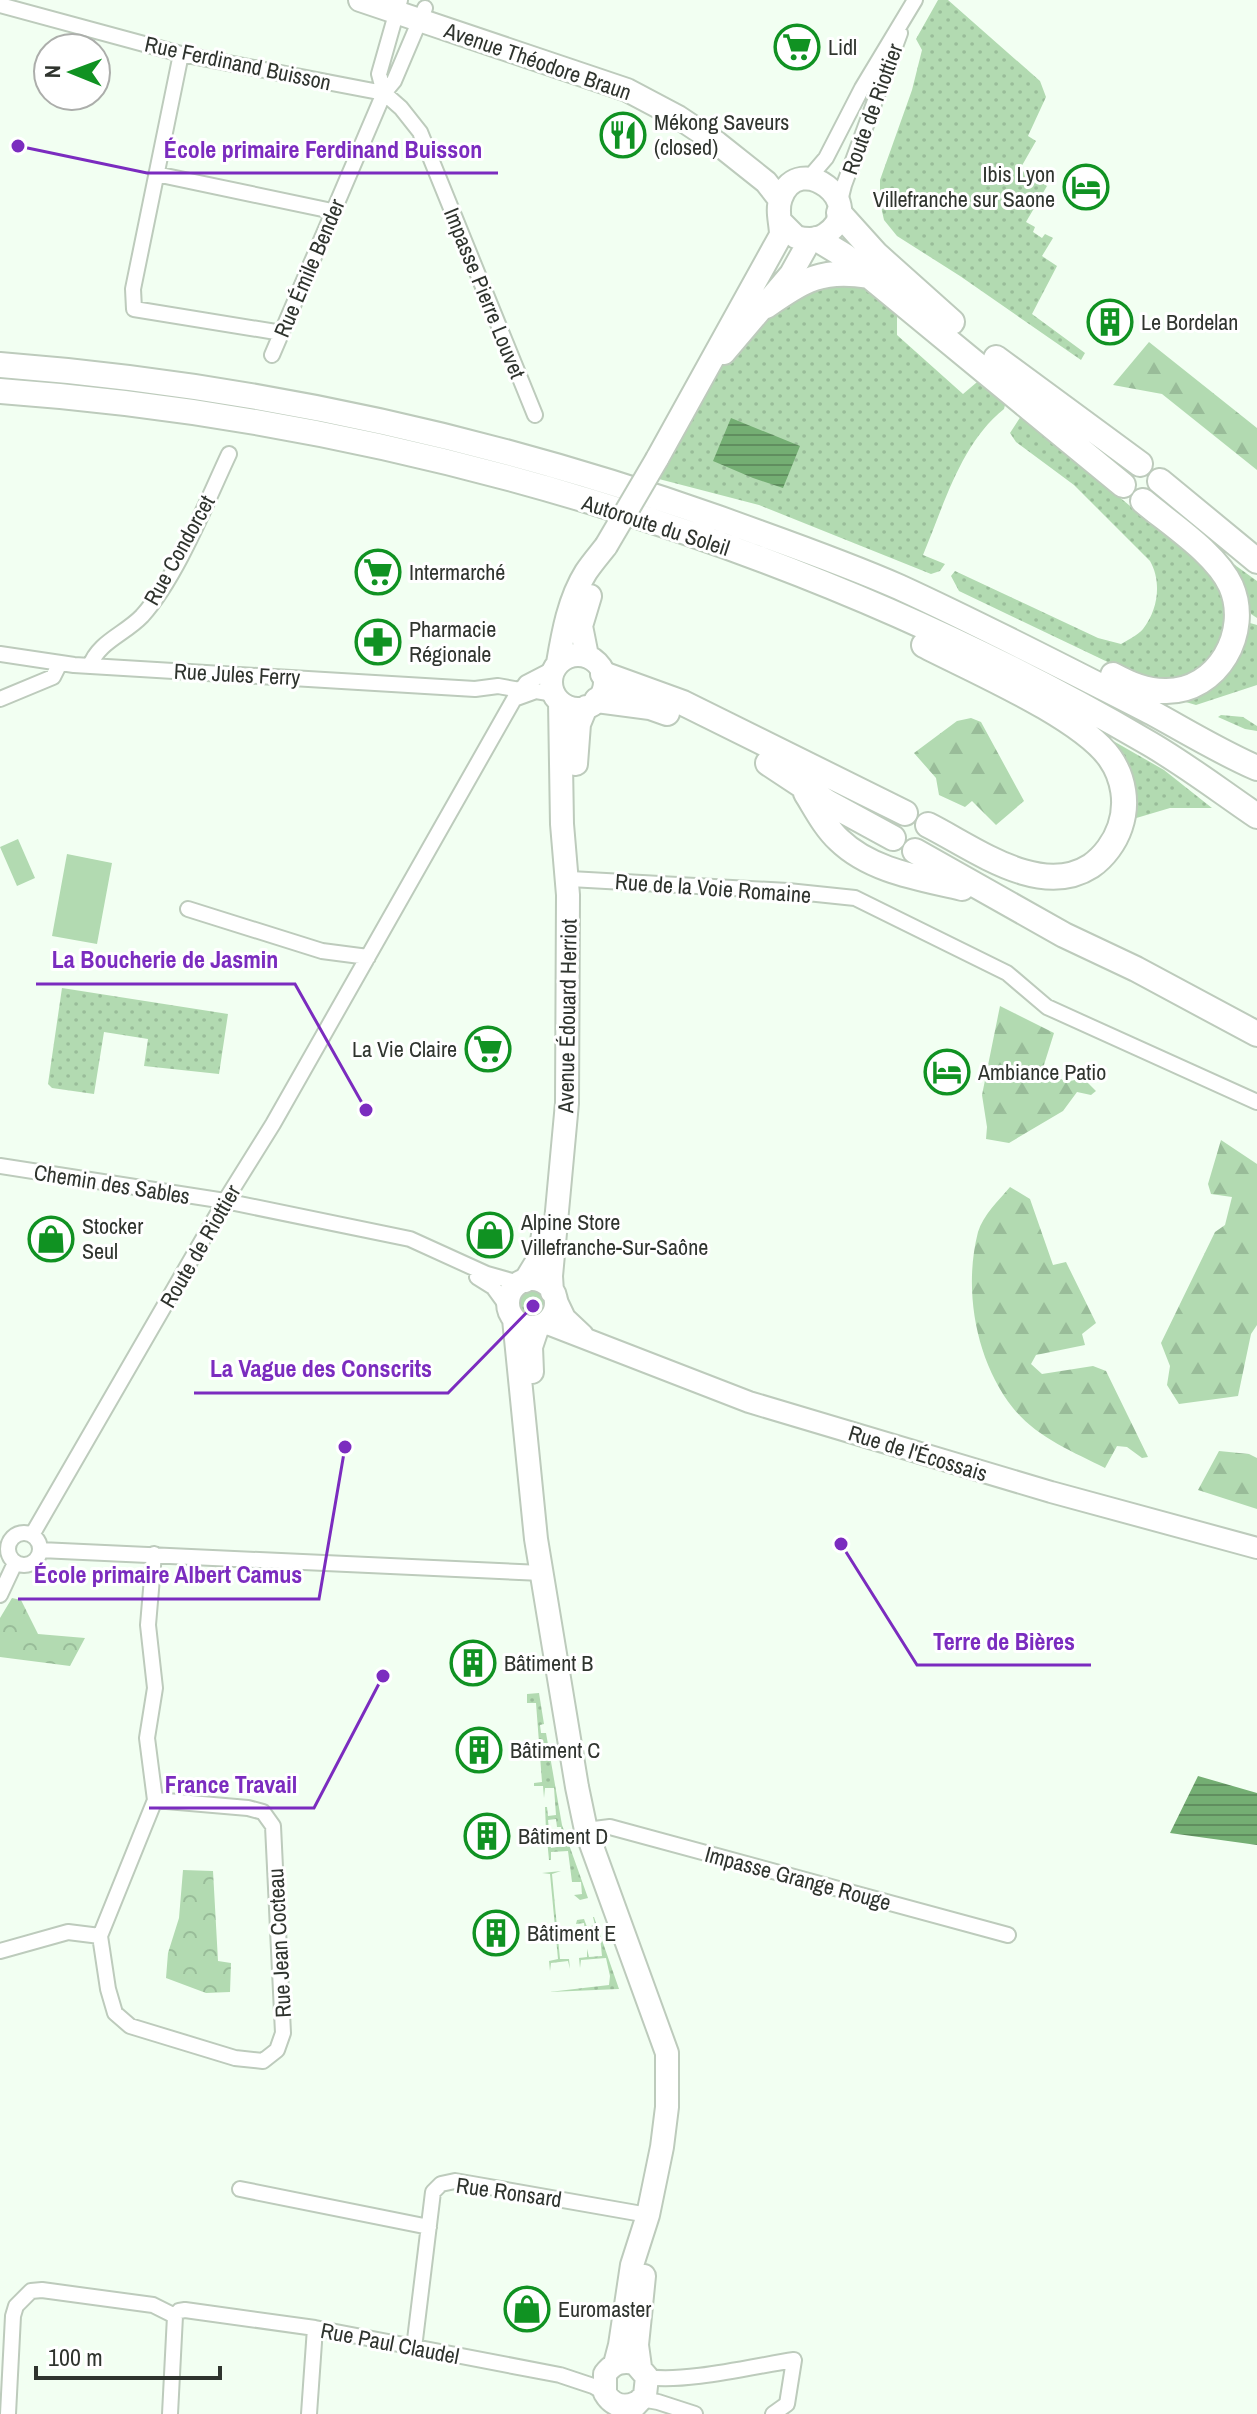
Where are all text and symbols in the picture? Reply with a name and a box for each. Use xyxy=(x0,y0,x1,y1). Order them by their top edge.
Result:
street label: Avenue Théodore Braun xyxy=(440,15,636,107)
supermarket icon: Lidl xyxy=(773,23,821,71)
street label: Rue Ferdinand Buisson xyxy=(142,29,334,97)
north arrow xyxy=(32,32,112,112)
place label: Lidl xyxy=(828,32,857,62)
street label: Route de Riottier xyxy=(834,39,910,179)
text: N xyxy=(37,65,67,78)
place label: Mékong Saveurs (closed) xyxy=(654,107,789,162)
restaurant icon: Mékong Saveurs (closed) xyxy=(599,111,647,159)
callout: École primaire Ferdinand Buisson xyxy=(147,125,498,173)
text: École primaire Ferdinand Buisson xyxy=(164,133,482,165)
place label: Ibis Lyon Villefranche sur Saone xyxy=(873,159,1055,214)
hotel icon: Ibis Lyon Villefranche sur Saone xyxy=(1062,163,1110,211)
street label: Rue Émile Bender xyxy=(266,194,352,342)
street label: Impasse Pierre Louvet xyxy=(437,203,533,383)
building icon: Le Bordelan xyxy=(1086,298,1134,346)
place label: Le Bordelan xyxy=(1141,307,1238,337)
street label: Autoroute du Soleil xyxy=(577,487,734,563)
street label: Rue Condorcet xyxy=(136,490,222,610)
supermarket icon: Intermarché xyxy=(354,548,402,596)
place label: Intermarché xyxy=(409,557,505,587)
place label: Pharmacie Régionale xyxy=(409,614,496,669)
pharmacy icon: Pharmacie Régionale xyxy=(354,618,402,666)
street label: Rue Jules Ferry xyxy=(173,656,301,692)
street label: Rue de la Voie Romaine xyxy=(614,866,812,910)
street label: Avenue Édouard Herriot xyxy=(550,919,584,1114)
callout: La Boucherie de Jasmin xyxy=(36,936,295,984)
text: La Boucherie de Jasmin xyxy=(52,943,278,975)
supermarket icon: La Vie Claire xyxy=(464,1025,512,1073)
place label: La Vie Claire xyxy=(352,1034,457,1064)
hotel icon: Ambiance Patio xyxy=(923,1048,971,1096)
place label: Ambiance Patio xyxy=(977,1057,1106,1087)
street label: Chemin des Sables xyxy=(32,1157,192,1211)
street label: Route de Riottier xyxy=(153,1179,247,1313)
place label: Alpine Store Villefranche-Sur-Saône xyxy=(520,1207,708,1262)
place label: Stocker Seul xyxy=(82,1211,143,1266)
shop icon: Alpine Store Villefranche-Sur-Saône xyxy=(466,1211,514,1259)
shop icon: Stocker Seul xyxy=(27,1215,75,1263)
callout: La Vague des Conscrits xyxy=(194,1345,448,1393)
text: La Vague des Conscrits xyxy=(210,1352,432,1384)
street label: Rue de l'Écossais xyxy=(845,1418,991,1488)
callout: École primaire Albert Camus xyxy=(18,1551,319,1599)
text: École primaire Albert Camus xyxy=(34,1558,302,1590)
callout: Terre de Bières xyxy=(917,1617,1091,1665)
text: Terre de Bières xyxy=(933,1625,1075,1657)
building icon: Bâtiment B xyxy=(449,1639,497,1687)
place label: Bâtiment B xyxy=(504,1648,593,1678)
building icon: Bâtiment C xyxy=(455,1726,503,1774)
place label: Bâtiment C xyxy=(510,1735,600,1765)
callout: France Travail xyxy=(149,1760,314,1808)
text: France Travail xyxy=(165,1768,297,1800)
building icon: Bâtiment D xyxy=(463,1812,511,1860)
place label: Bâtiment D xyxy=(518,1821,608,1851)
street label: Impasse Grange Rouge xyxy=(702,1839,894,1917)
street label: Rue Jean Cocteau xyxy=(260,1868,298,2018)
building icon: Bâtiment E xyxy=(472,1909,520,1957)
place label: Bâtiment E xyxy=(527,1918,616,1948)
street label: Rue Ronsard xyxy=(454,2170,564,2214)
shop icon: Euromaster xyxy=(503,2285,551,2333)
place label: Euromaster xyxy=(558,2294,651,2324)
street label: Rue Paul Claudel xyxy=(318,2315,462,2371)
scale bar xyxy=(36,2330,220,2380)
text: 100 m xyxy=(48,2341,103,2373)

